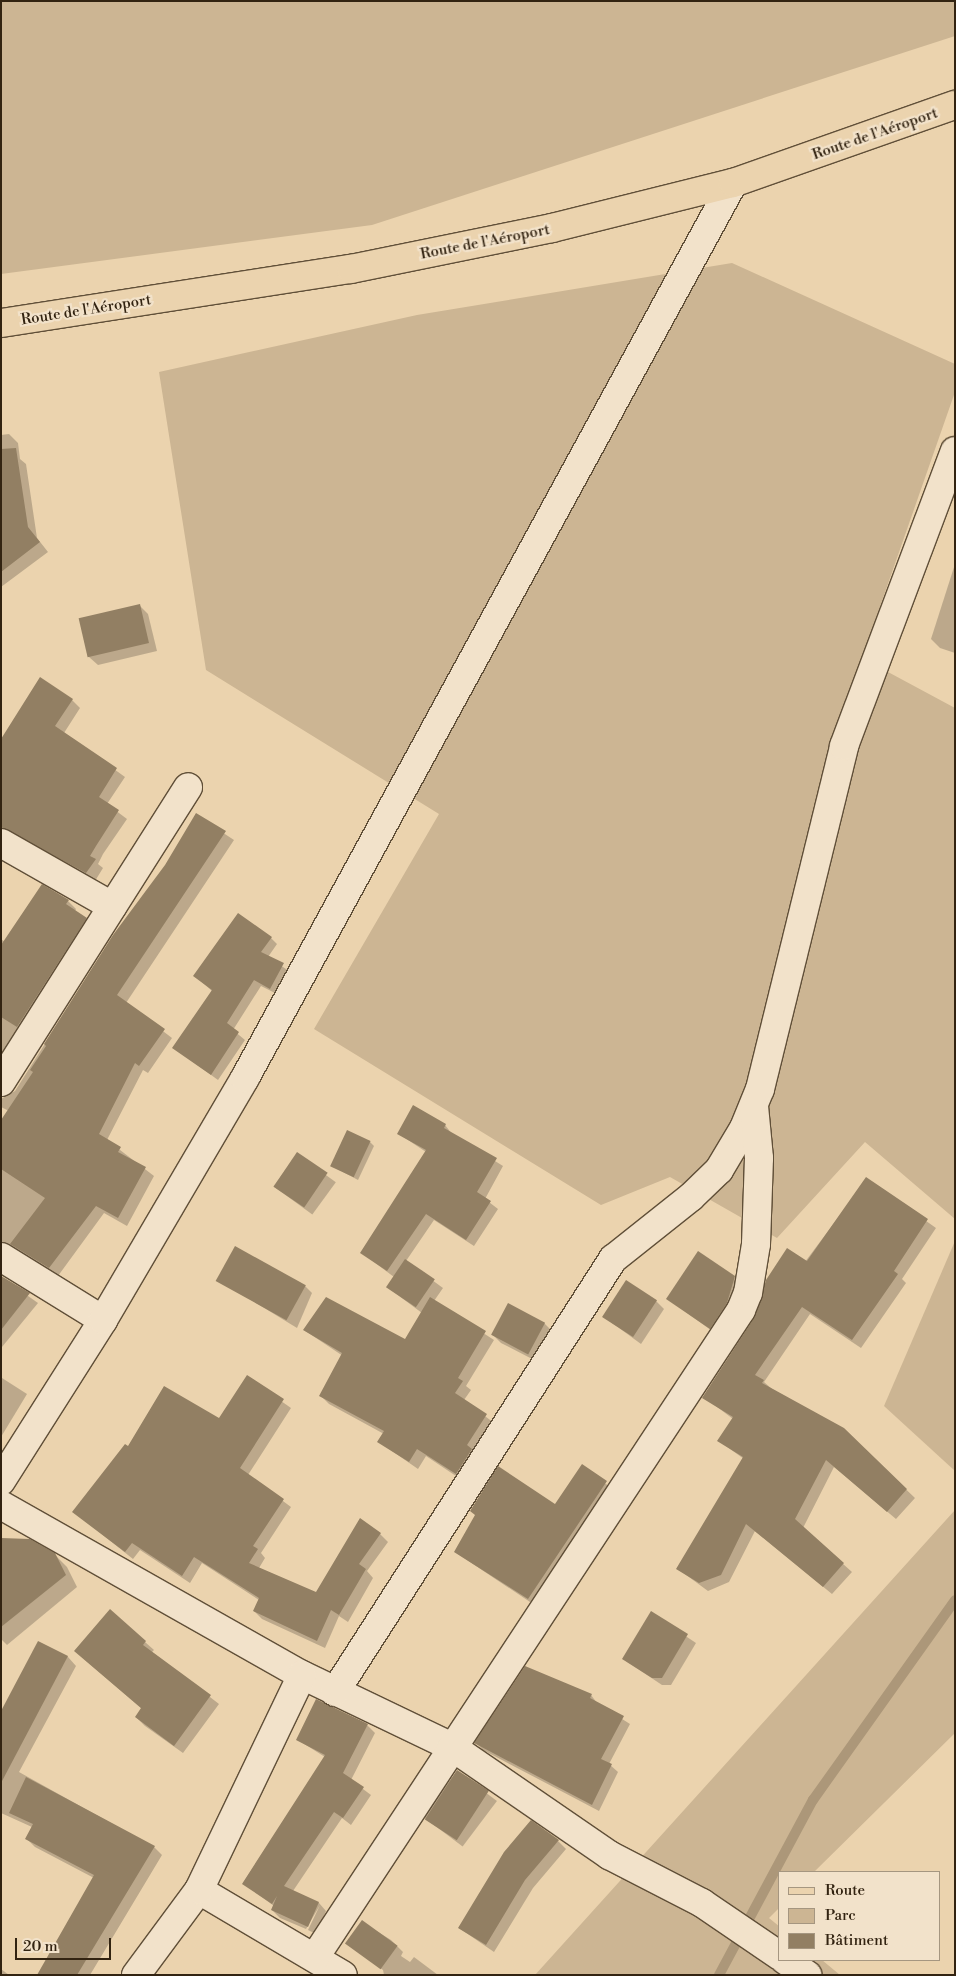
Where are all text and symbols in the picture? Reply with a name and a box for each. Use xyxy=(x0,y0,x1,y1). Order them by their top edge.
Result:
street label: Route de l'Aéroport xyxy=(810,104,940,164)
street label: Route de l'Aéroport xyxy=(419,221,551,263)
street label: Route de l'Aéroport xyxy=(20,291,152,329)
legend xyxy=(778,1871,941,1961)
text: Route xyxy=(825,1881,865,1900)
text: Parc xyxy=(825,1906,856,1925)
scale bar xyxy=(18,1928,114,1960)
text: Bâtiment xyxy=(825,1931,888,1950)
text: 20 m xyxy=(23,1937,58,1956)

